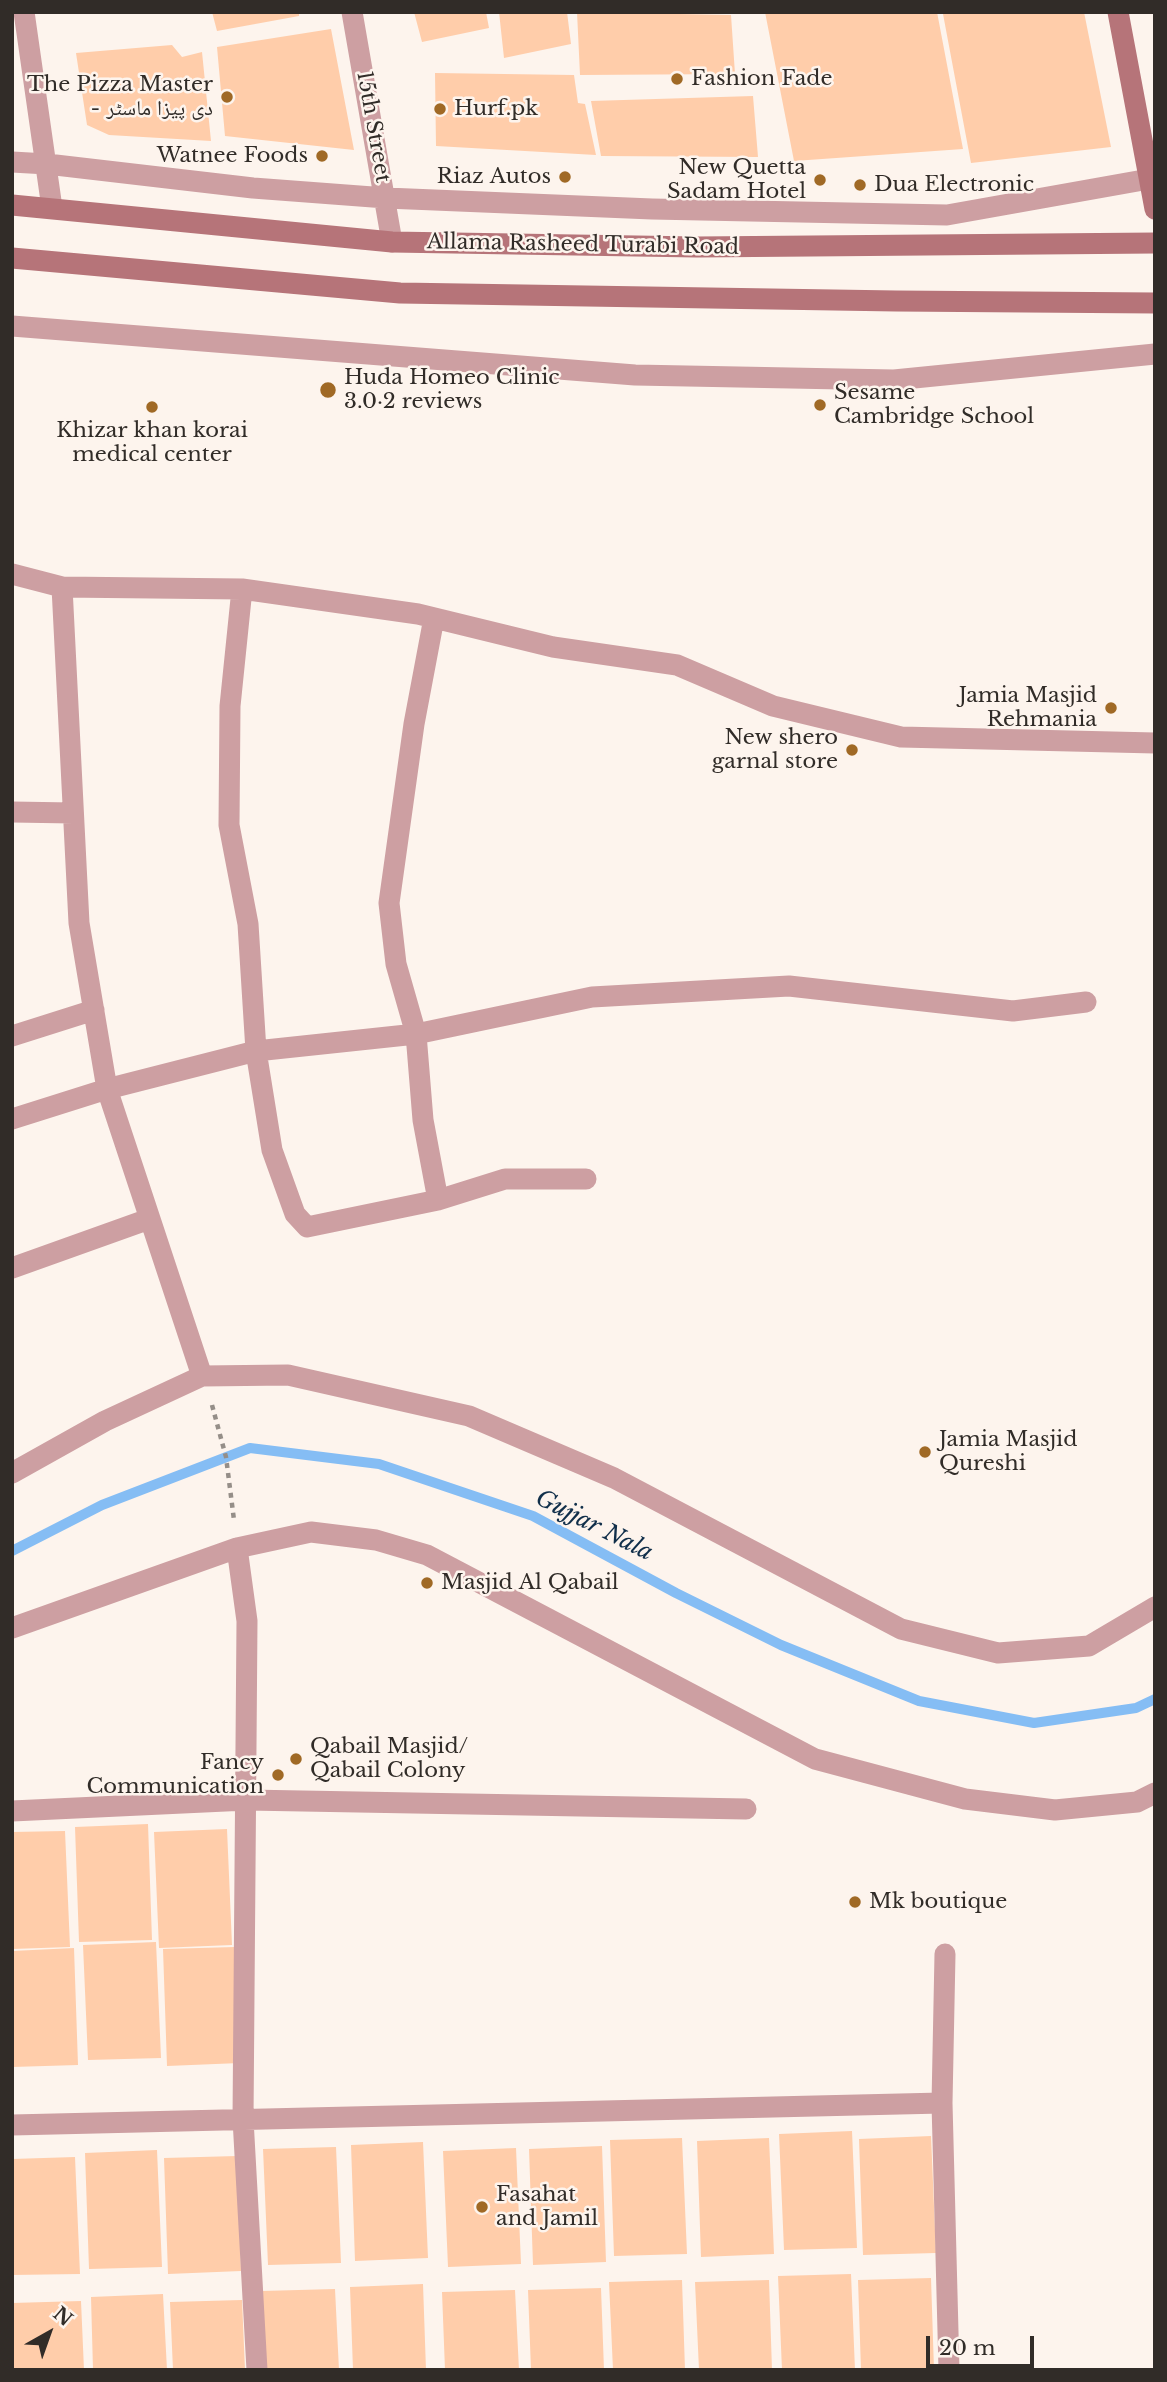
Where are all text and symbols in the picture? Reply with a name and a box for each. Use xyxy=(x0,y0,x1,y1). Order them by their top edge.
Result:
place label: Fashion Fade xyxy=(691,66,832,92)
street label: 15th Street xyxy=(351,69,395,185)
marker: Fashion Fade xyxy=(669,71,685,87)
place label: The Pizza Master - دی پیزا ماسٹر xyxy=(27,72,213,122)
marker: The Pizza Master - دی پیزا ماسٹر xyxy=(219,89,235,105)
place label: Hurf.pk xyxy=(454,96,538,122)
marker: Hurf.pk xyxy=(432,101,448,117)
place label: Watnee Foods xyxy=(157,143,308,169)
marker: Watnee Foods xyxy=(314,148,330,164)
place label: New Quetta Sadam Hotel xyxy=(667,155,806,205)
place label: Riaz Autos xyxy=(437,164,551,190)
marker: Riaz Autos xyxy=(557,169,573,185)
marker: New Quetta Sadam Hotel xyxy=(812,172,828,188)
place label: Dua Electronic xyxy=(874,172,1034,198)
marker: Dua Electronic xyxy=(852,177,868,193)
street label: Allama Rasheed Turabi Road xyxy=(427,230,739,260)
place label: Huda Homeo Clinic 3.0·2 reviews xyxy=(344,365,560,415)
marker: Huda Homeo Clinic 3.0·2 reviews xyxy=(318,380,338,400)
place label: Sesame Cambridge School xyxy=(834,380,1034,430)
marker: Sesame Cambridge School xyxy=(812,397,828,413)
marker: Khizar khan korai medical center xyxy=(144,399,160,415)
place label: Khizar khan korai medical center xyxy=(56,418,248,468)
place label: Jamia Masjid Rehmania xyxy=(959,683,1097,733)
marker: Jamia Masjid Rehmania xyxy=(1103,700,1119,716)
place label: New shero garnal store xyxy=(712,725,838,775)
marker: New shero garnal store xyxy=(844,742,860,758)
place label: Jamia Masjid Qureshi xyxy=(939,1427,1077,1477)
marker: Jamia Masjid Qureshi xyxy=(917,1444,933,1460)
water label: Gujjar Nala xyxy=(531,1485,657,1567)
place label: Masjid Al Qabail xyxy=(441,1570,619,1596)
marker: Masjid Al Qabail xyxy=(419,1575,435,1591)
place label: Qabail Masjid/ Qabail Colony xyxy=(310,1734,468,1784)
place label: Fancy Communication xyxy=(86,1750,264,1800)
marker: Qabail Masjid/ Qabail Colony xyxy=(288,1751,304,1767)
marker: Fancy Communication xyxy=(270,1767,286,1783)
place label: Mk boutique xyxy=(869,1889,1007,1915)
marker: Mk boutique xyxy=(847,1894,863,1910)
place label: Fasahat and Jamil xyxy=(496,2182,598,2232)
marker: Fasahat and Jamil xyxy=(474,2199,490,2215)
north arrow xyxy=(14,2298,84,2368)
text: N xyxy=(49,2302,77,2331)
scale bar xyxy=(929,2322,1038,2366)
text: 20 m xyxy=(939,2335,996,2361)

